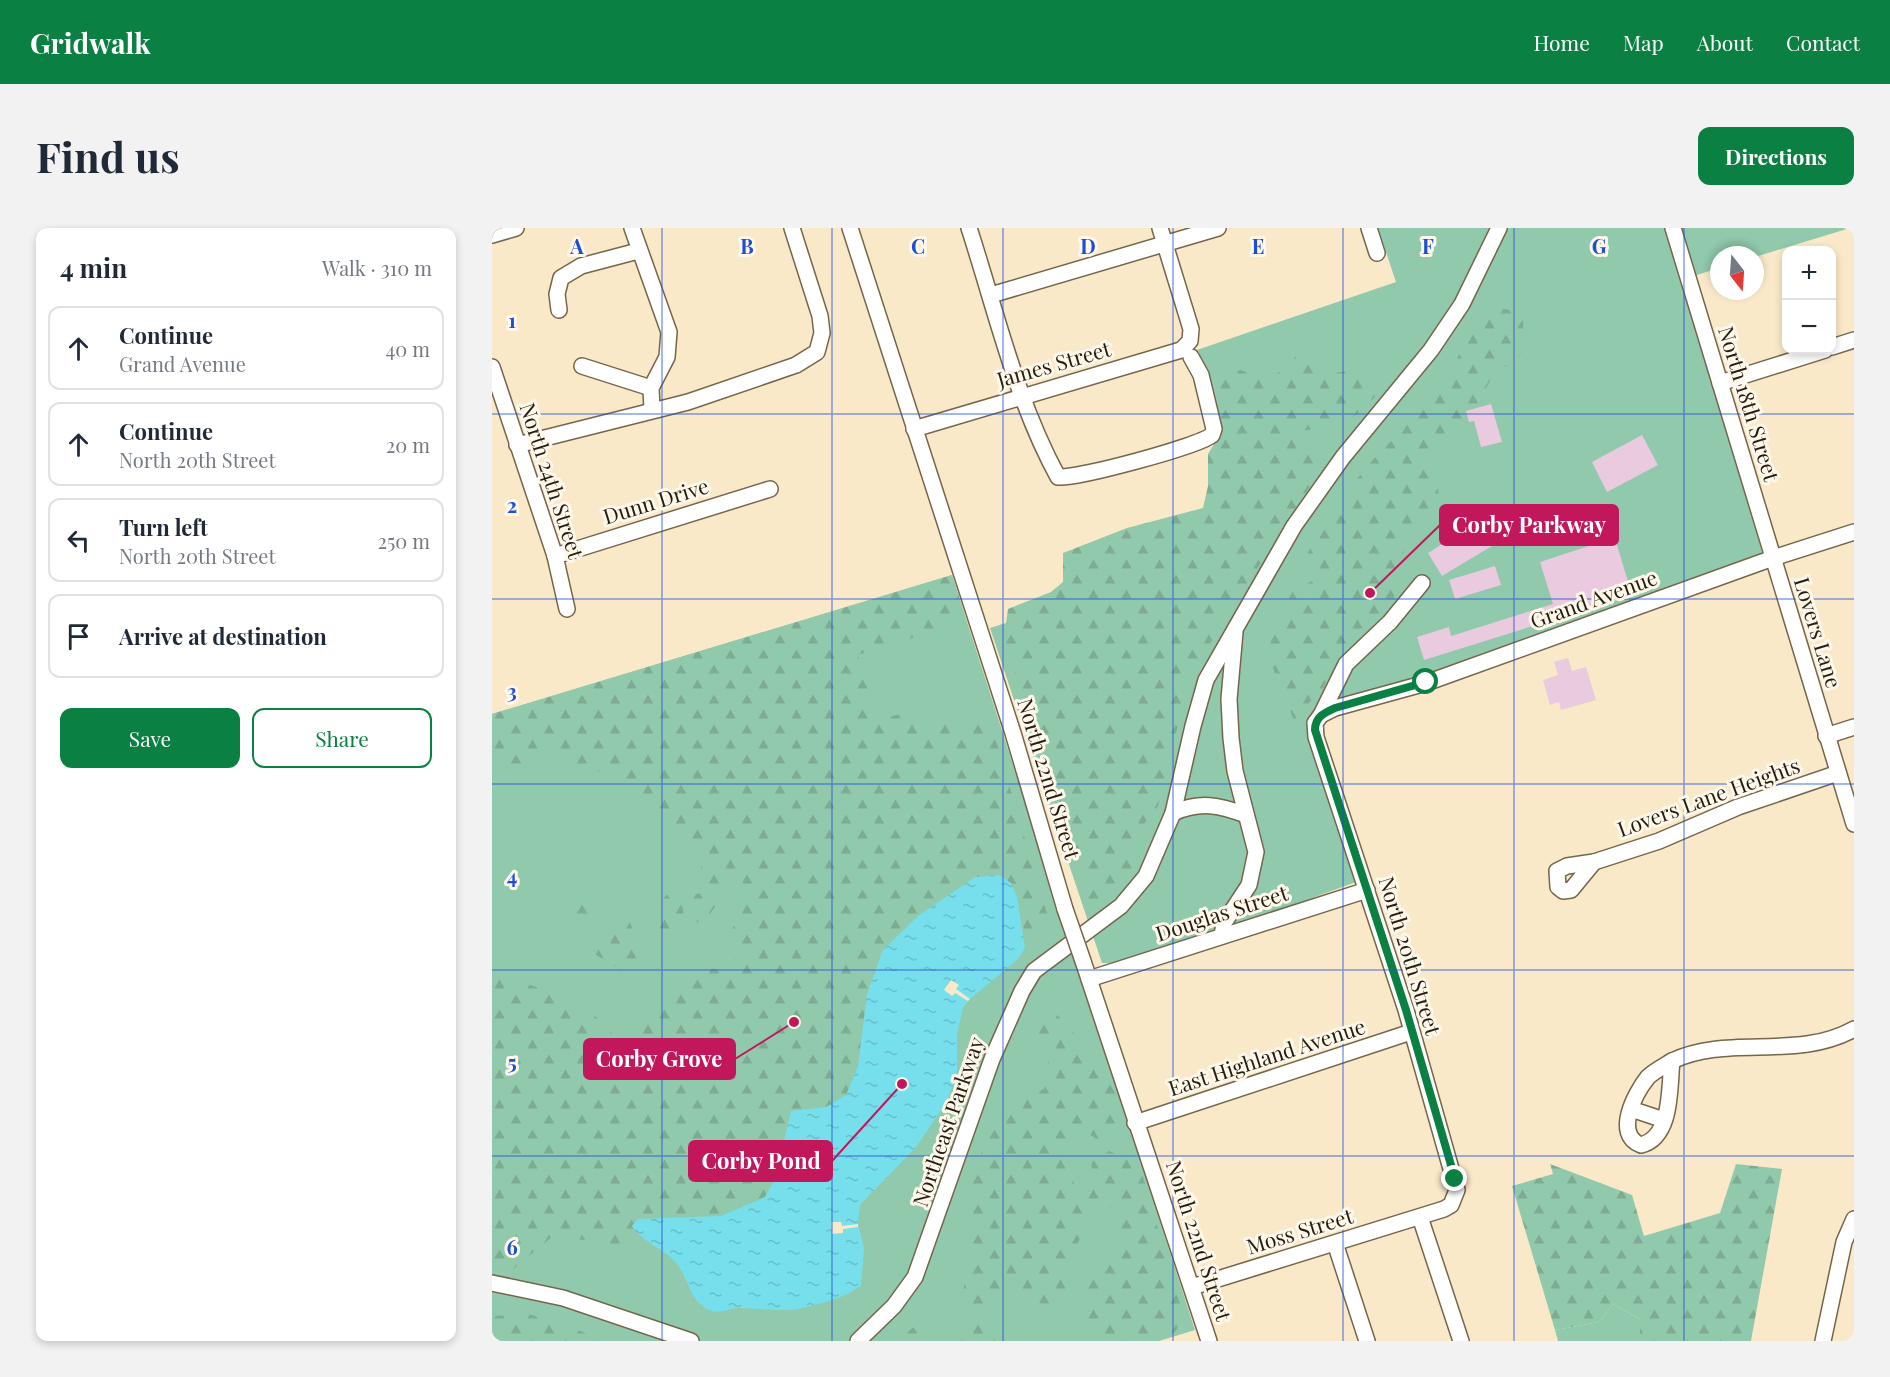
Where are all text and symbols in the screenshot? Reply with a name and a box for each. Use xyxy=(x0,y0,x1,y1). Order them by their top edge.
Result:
text: Gridwalk xyxy=(30,24,151,61)
text: Home xyxy=(1534,28,1590,56)
text: Map xyxy=(1623,28,1664,56)
text: About xyxy=(1697,28,1753,56)
text: Contact xyxy=(1786,28,1860,56)
button: Directions xyxy=(1698,127,1854,185)
text: Find us xyxy=(36,128,180,184)
text: A xyxy=(569,232,584,259)
text: B xyxy=(740,232,754,259)
text: C xyxy=(911,232,925,259)
text: D xyxy=(1080,232,1096,259)
text: E xyxy=(1252,232,1264,259)
text: F xyxy=(1422,232,1434,259)
text: G xyxy=(1592,232,1607,259)
north arrow xyxy=(1710,246,1764,300)
map controls xyxy=(1782,246,1836,354)
button: + xyxy=(1782,246,1836,300)
text: 4 min xyxy=(60,250,127,285)
text: Walk · 310 m xyxy=(322,254,432,281)
button: − xyxy=(1782,300,1836,354)
text: 1 xyxy=(508,306,516,333)
text: Continue xyxy=(119,320,213,350)
street label: North 18th Street xyxy=(1713,323,1787,485)
icon: ahead xyxy=(62,332,95,365)
street label: James Street xyxy=(992,333,1114,393)
text: 40 m xyxy=(385,335,430,362)
text: Grand Avenue xyxy=(119,350,246,377)
street label: North 24th Street xyxy=(515,399,591,562)
text: Continue xyxy=(119,416,213,446)
icon: ahead xyxy=(62,428,95,461)
text: 20 m xyxy=(386,431,430,458)
text: North 20th Street xyxy=(119,446,276,473)
street label: Dunn Drive xyxy=(599,471,712,529)
text: 2 xyxy=(507,491,517,518)
callout: Corby Parkway xyxy=(1440,505,1618,545)
text: Corby Parkway xyxy=(1452,509,1606,539)
text: Turn left xyxy=(119,512,208,542)
icon: left xyxy=(62,524,95,557)
text: 250 m xyxy=(377,527,430,554)
text: North 20th Street xyxy=(119,542,276,569)
street label: Grand Avenue xyxy=(1526,562,1661,634)
street label: Lovers Lane xyxy=(1789,574,1849,691)
icon: arrive xyxy=(62,620,95,653)
text: Arrive at destination xyxy=(119,621,327,651)
route start xyxy=(1412,668,1438,694)
text: 3 xyxy=(507,677,517,704)
street label: North 22nd Street xyxy=(1012,695,1088,863)
button: Save xyxy=(60,708,240,768)
button: Share xyxy=(252,708,432,768)
street label: Lovers Lane Heights xyxy=(1613,750,1803,842)
text: 4 xyxy=(507,862,517,889)
street label: North 20th Street xyxy=(1373,873,1448,1039)
street label: Douglas Street xyxy=(1152,877,1292,947)
street label: East Highland Avenue xyxy=(1164,1011,1368,1101)
street label: Northeast Parkway xyxy=(905,1032,989,1210)
callout: Corby Grove xyxy=(584,1039,735,1079)
text: Corby Grove xyxy=(596,1043,722,1073)
text: 5 xyxy=(507,1048,517,1075)
callout: Corby Pond xyxy=(689,1141,832,1181)
text: Corby Pond xyxy=(701,1145,821,1175)
street label: North 22nd Street xyxy=(1161,1157,1239,1325)
route end xyxy=(1441,1165,1467,1191)
street label: Moss Street xyxy=(1243,1200,1357,1260)
text: 6 xyxy=(506,1233,518,1260)

